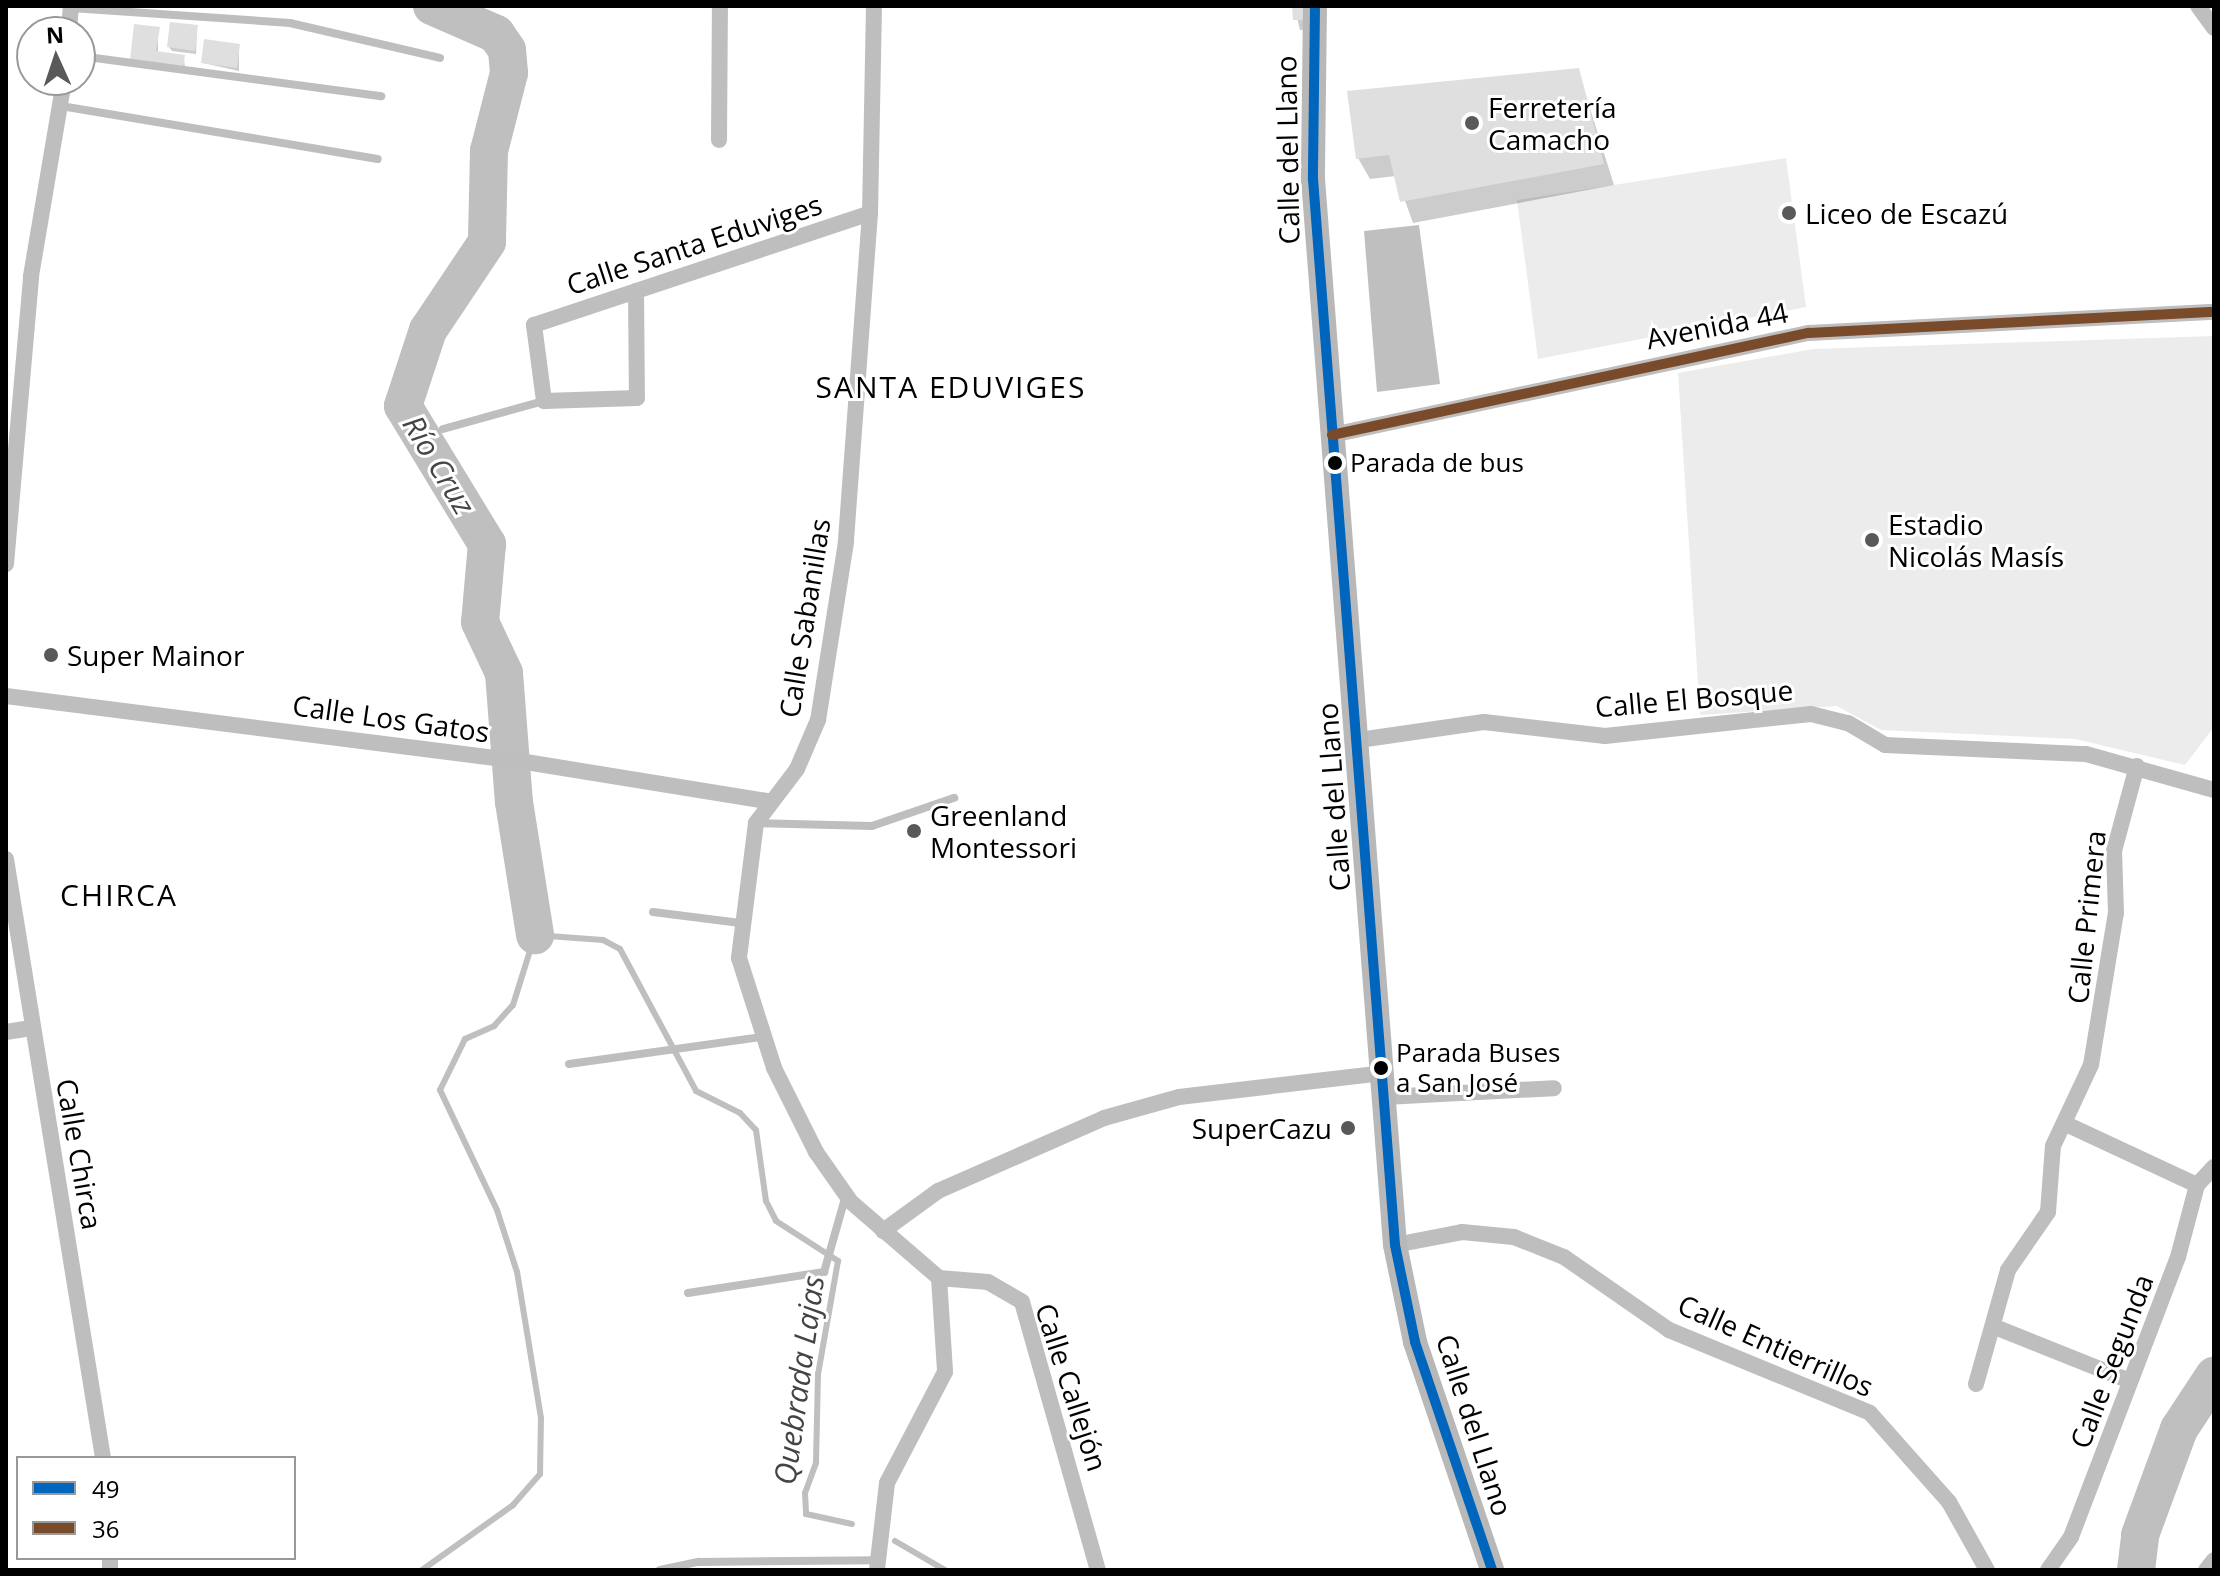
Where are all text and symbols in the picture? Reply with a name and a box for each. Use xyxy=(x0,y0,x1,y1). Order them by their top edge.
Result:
north arrow xyxy=(16,16,96,96)
text: N xyxy=(45,19,65,49)
street label: Calle del Llano xyxy=(1269,55,1305,245)
place label: Ferretería Camacho xyxy=(1488,90,1617,156)
marker: Ferretería Camacho xyxy=(1463,114,1481,132)
street label: Calle Santa Eduviges xyxy=(562,187,826,301)
place label: Liceo de Escazú xyxy=(1805,196,2008,230)
marker: Liceo de Escazú xyxy=(1780,204,1798,222)
street label: Avenida 44 xyxy=(1643,295,1791,355)
district label: SANTA EDUVIGES xyxy=(816,369,1086,405)
water label: Río Cruz xyxy=(395,409,483,521)
place label: Parada de bus xyxy=(1350,447,1524,479)
marker: Parada de bus xyxy=(1327,455,1343,471)
place label: Estadio Nicolás Masís xyxy=(1888,507,2064,573)
street label: Calle Sabanillas xyxy=(772,516,836,720)
marker: Estadio Nicolás Masís xyxy=(1863,531,1881,549)
place label: Super Mainor xyxy=(67,638,244,672)
marker: Super Mainor xyxy=(42,646,60,664)
street label: Calle El Bosque xyxy=(1594,673,1794,723)
street label: Calle Los Gatos xyxy=(290,688,492,748)
street label: Calle del Llano xyxy=(1310,702,1356,892)
place label: Greenland Montessori xyxy=(930,798,1077,864)
marker: Greenland Montessori xyxy=(905,822,923,840)
street label: Calle Primera xyxy=(2060,829,2112,1005)
district label: CHIRCA xyxy=(60,877,178,913)
place label: Parada Buses a San José xyxy=(1396,1037,1560,1098)
marker: Parada Buses a San José xyxy=(1373,1060,1389,1076)
street label: Calle Chirca xyxy=(50,1076,110,1232)
place label: SuperCazu xyxy=(1192,1111,1332,1145)
marker: SuperCazu xyxy=(1339,1119,1357,1137)
street label: Calle Segunda xyxy=(2062,1269,2160,1453)
water label: Quebrada Lajas xyxy=(766,1273,832,1487)
street label: Calle Entierrillos xyxy=(1673,1287,1879,1403)
street label: Calle Callejón xyxy=(1029,1299,1115,1475)
street label: Calle del Llano xyxy=(1430,1330,1520,1520)
legend xyxy=(16,1456,296,1560)
text: 49 xyxy=(92,1472,119,1505)
text: 36 xyxy=(92,1512,119,1545)

